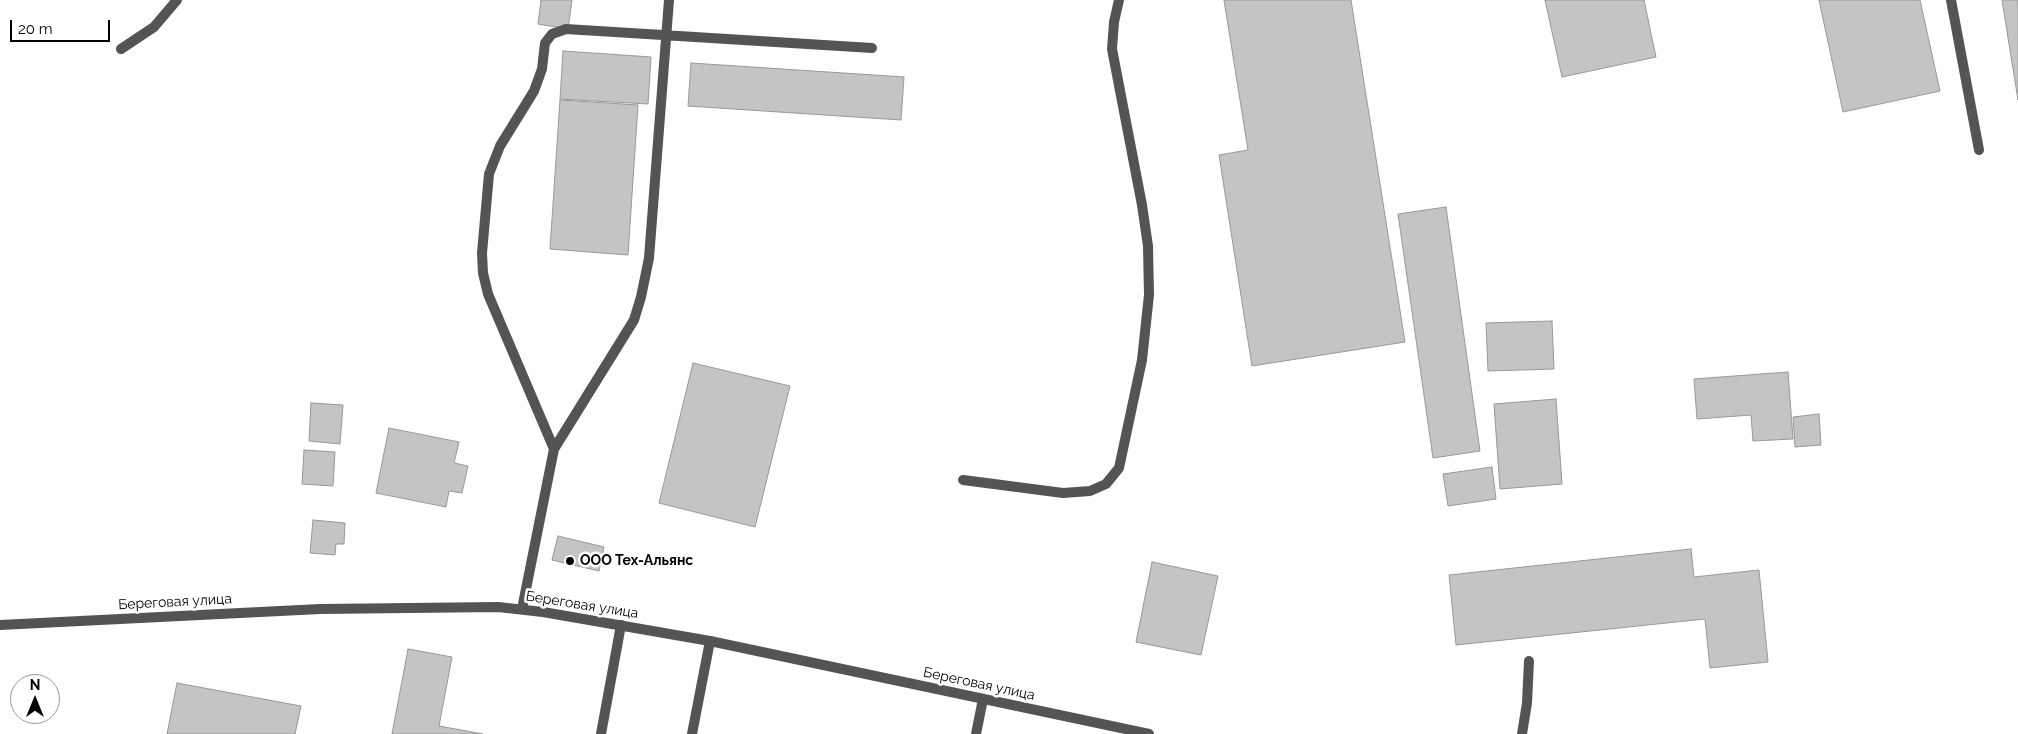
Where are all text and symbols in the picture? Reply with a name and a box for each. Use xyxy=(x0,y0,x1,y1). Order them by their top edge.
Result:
scale bar xyxy=(12,10,112,42)
text: 20 m xyxy=(18,20,53,38)
place label: ООО Тех-Альянс xyxy=(580,553,693,569)
marker: ООО Тех-Альянс xyxy=(564,555,576,567)
street label: Береговая улица xyxy=(525,588,639,622)
street label: Береговая улица xyxy=(118,591,232,613)
street label: Береговая улица xyxy=(922,664,1036,704)
north arrow xyxy=(10,674,60,724)
text: N xyxy=(30,677,40,693)

